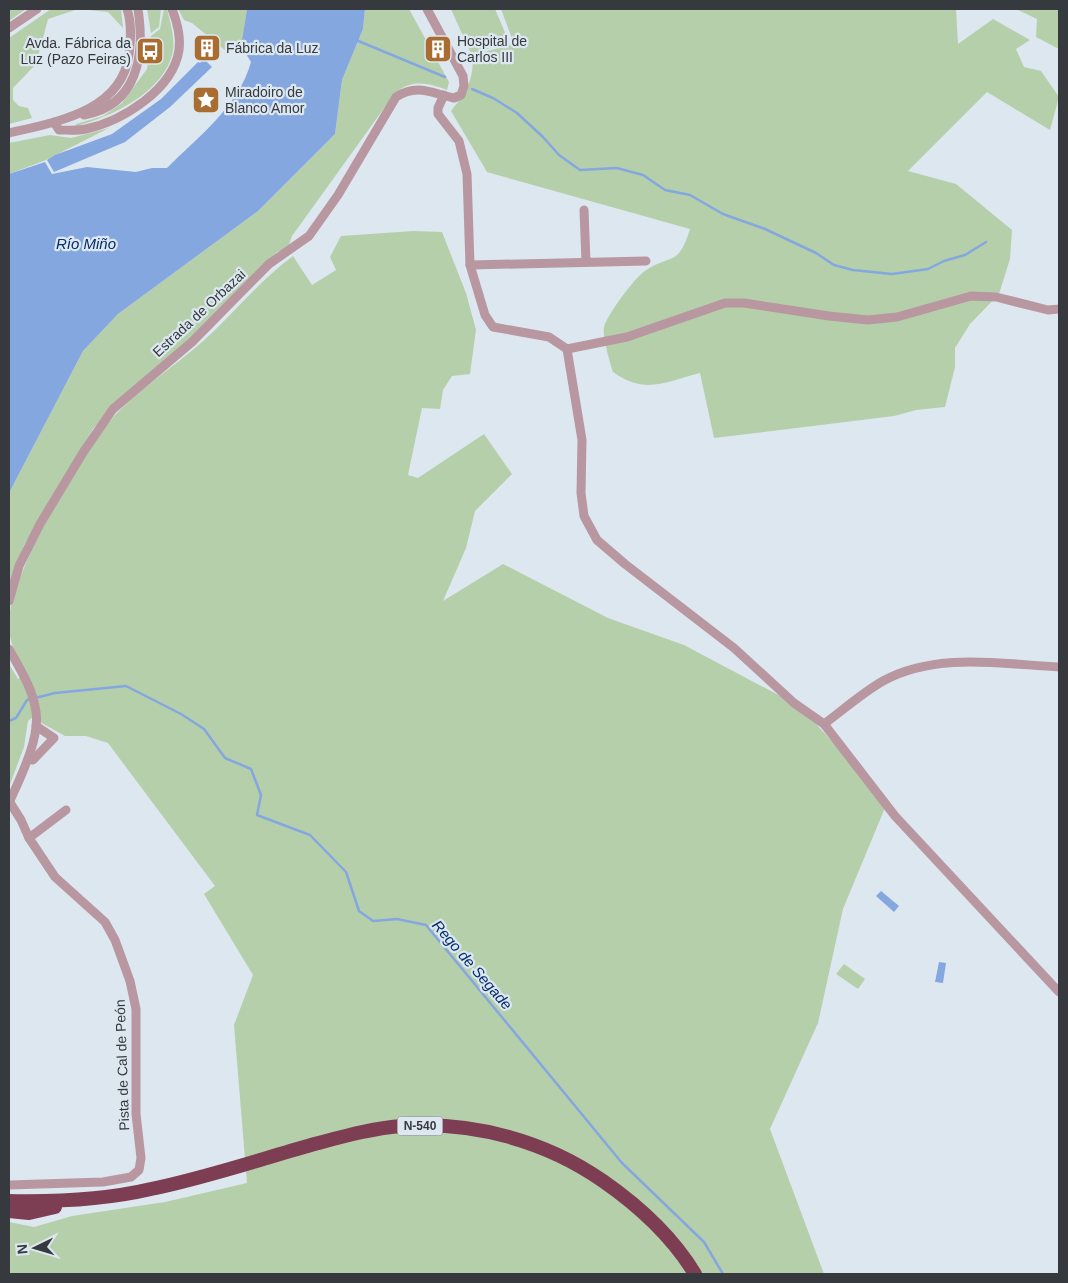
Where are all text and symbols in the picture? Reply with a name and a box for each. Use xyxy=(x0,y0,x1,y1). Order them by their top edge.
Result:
building icon: Fábrica da Luz xyxy=(192,33,222,63)
place label: Hospital de Carlos III xyxy=(457,33,527,65)
building icon: Hospital de Carlos III xyxy=(423,34,453,64)
place label: Avda. Fábrica da Luz (Pazo Feiras) xyxy=(21,35,131,67)
bus stop icon: Avda. Fábrica da Luz (Pazo Feiras) xyxy=(135,36,165,66)
place label: Fábrica da Luz xyxy=(226,40,319,56)
place label: Miradoiro de Blanco Amor xyxy=(225,84,305,116)
place icon: Miradoiro de Blanco Amor xyxy=(191,85,221,115)
water label: Río Miño xyxy=(56,235,116,252)
street label: Estrada de Orbazai xyxy=(149,266,249,360)
water label: Rego de Segade xyxy=(429,917,516,1013)
street label: Pista de Cal de Peón xyxy=(112,999,132,1131)
road number: N-540 xyxy=(398,1116,442,1136)
north arrow xyxy=(10,1223,60,1273)
text: N xyxy=(14,1243,30,1255)

